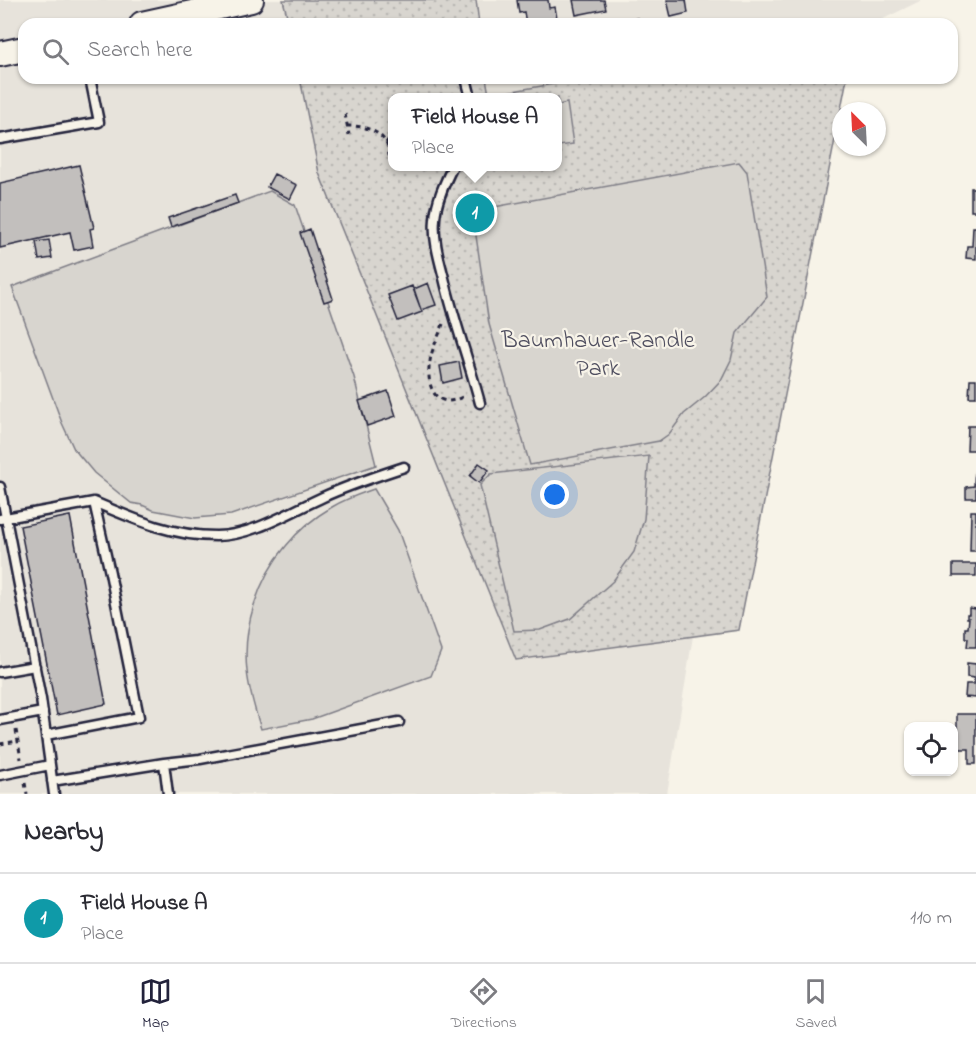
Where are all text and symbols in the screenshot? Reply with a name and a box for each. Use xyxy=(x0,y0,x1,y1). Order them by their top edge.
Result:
search box xyxy=(18,18,958,84)
icon: search xyxy=(39,35,72,68)
text: Search here xyxy=(87,35,192,67)
popup xyxy=(388,93,562,171)
text: Field House A xyxy=(412,102,538,134)
north arrow xyxy=(832,102,886,156)
text: Place xyxy=(412,134,454,163)
pin: 1 xyxy=(456,190,494,236)
park label: Baumhauer-Randle Park xyxy=(501,324,695,387)
your location xyxy=(540,480,569,509)
map controls xyxy=(904,722,958,776)
button: locate xyxy=(904,722,958,776)
text: Nearby xyxy=(24,814,103,852)
text: Field House A xyxy=(81,888,207,920)
text: 1 xyxy=(40,904,47,933)
text: 110 m xyxy=(910,904,952,933)
text: Place xyxy=(81,920,123,949)
tab: Map xyxy=(139,975,172,1035)
tab: Directions xyxy=(450,975,517,1035)
tab: Saved xyxy=(795,975,837,1035)

